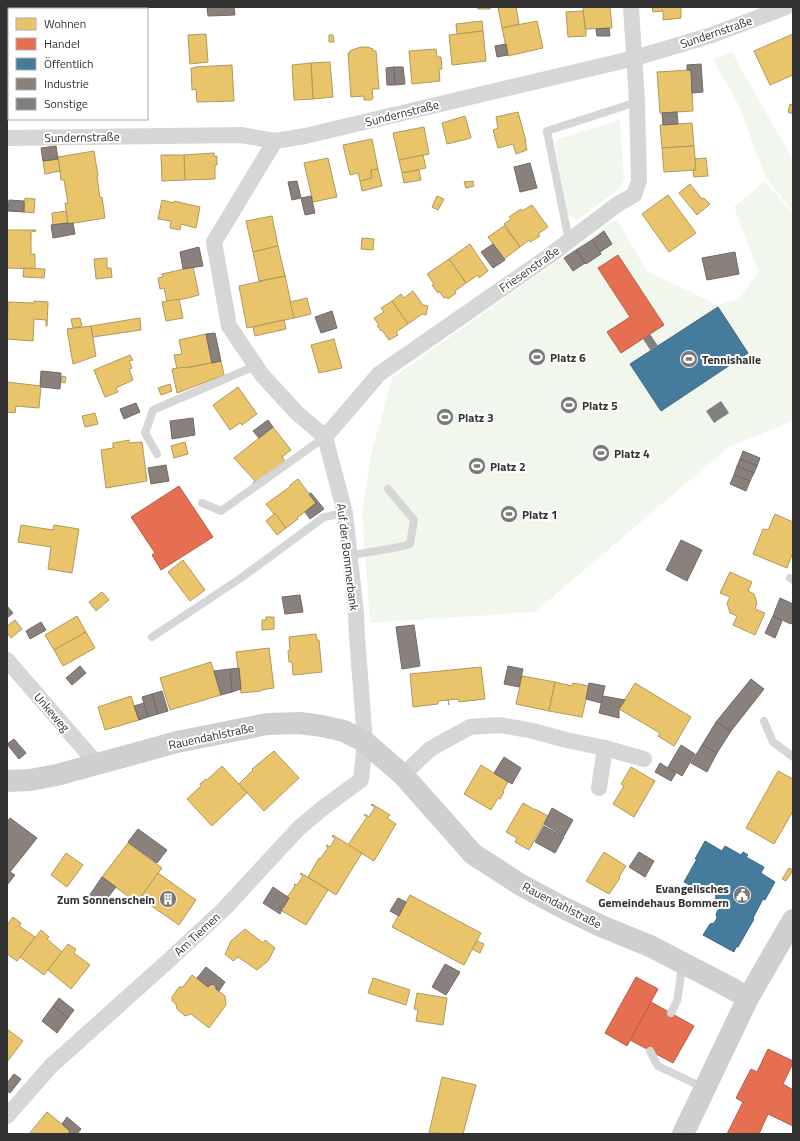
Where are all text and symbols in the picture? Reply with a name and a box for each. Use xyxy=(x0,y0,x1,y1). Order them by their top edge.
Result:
legend xyxy=(8,8,148,120)
street label: Sundernstraße xyxy=(677,11,755,53)
text: Wohnen xyxy=(44,14,86,33)
text: Handel xyxy=(44,34,80,53)
text: Öffentlich xyxy=(44,54,94,73)
text: Industrie xyxy=(44,74,89,93)
text: Sonstige xyxy=(44,94,88,113)
street label: Sundernstraße xyxy=(363,95,441,131)
street label: Sundernstraße xyxy=(44,127,120,147)
street label: Friesenstraße xyxy=(495,241,563,297)
sports icon: Platz 6 xyxy=(527,347,547,367)
place label: Platz 6 xyxy=(550,348,586,367)
sports icon: Tennishalle xyxy=(679,349,699,369)
place label: Tennishalle xyxy=(702,350,761,369)
sports icon: Platz 5 xyxy=(559,395,579,415)
place label: Platz 5 xyxy=(582,396,618,415)
sports icon: Platz 3 xyxy=(435,407,455,427)
place label: Platz 3 xyxy=(458,408,494,427)
sports icon: Platz 4 xyxy=(591,443,611,463)
place label: Platz 4 xyxy=(614,444,650,463)
sports icon: Platz 2 xyxy=(467,456,487,476)
place label: Platz 2 xyxy=(490,457,526,476)
street label: Auf der Bommerbank xyxy=(332,502,364,612)
sports icon: Platz 1 xyxy=(499,504,519,524)
place label: Platz 1 xyxy=(522,505,558,524)
street label: Unkeweg xyxy=(29,688,75,736)
street label: Rauendahlstraße xyxy=(167,718,255,754)
street label: Rauendahlstraße xyxy=(519,877,605,933)
place label: Evangelisches Gemeindehaus Bommern xyxy=(598,879,729,912)
public building icon: Evangelisches Gemeindehaus Bommern xyxy=(732,885,752,905)
building icon: Zum Sonnenschein xyxy=(158,889,178,909)
place label: Zum Sonnenschein xyxy=(57,890,155,909)
street label: Am Tiemen xyxy=(170,907,224,961)

